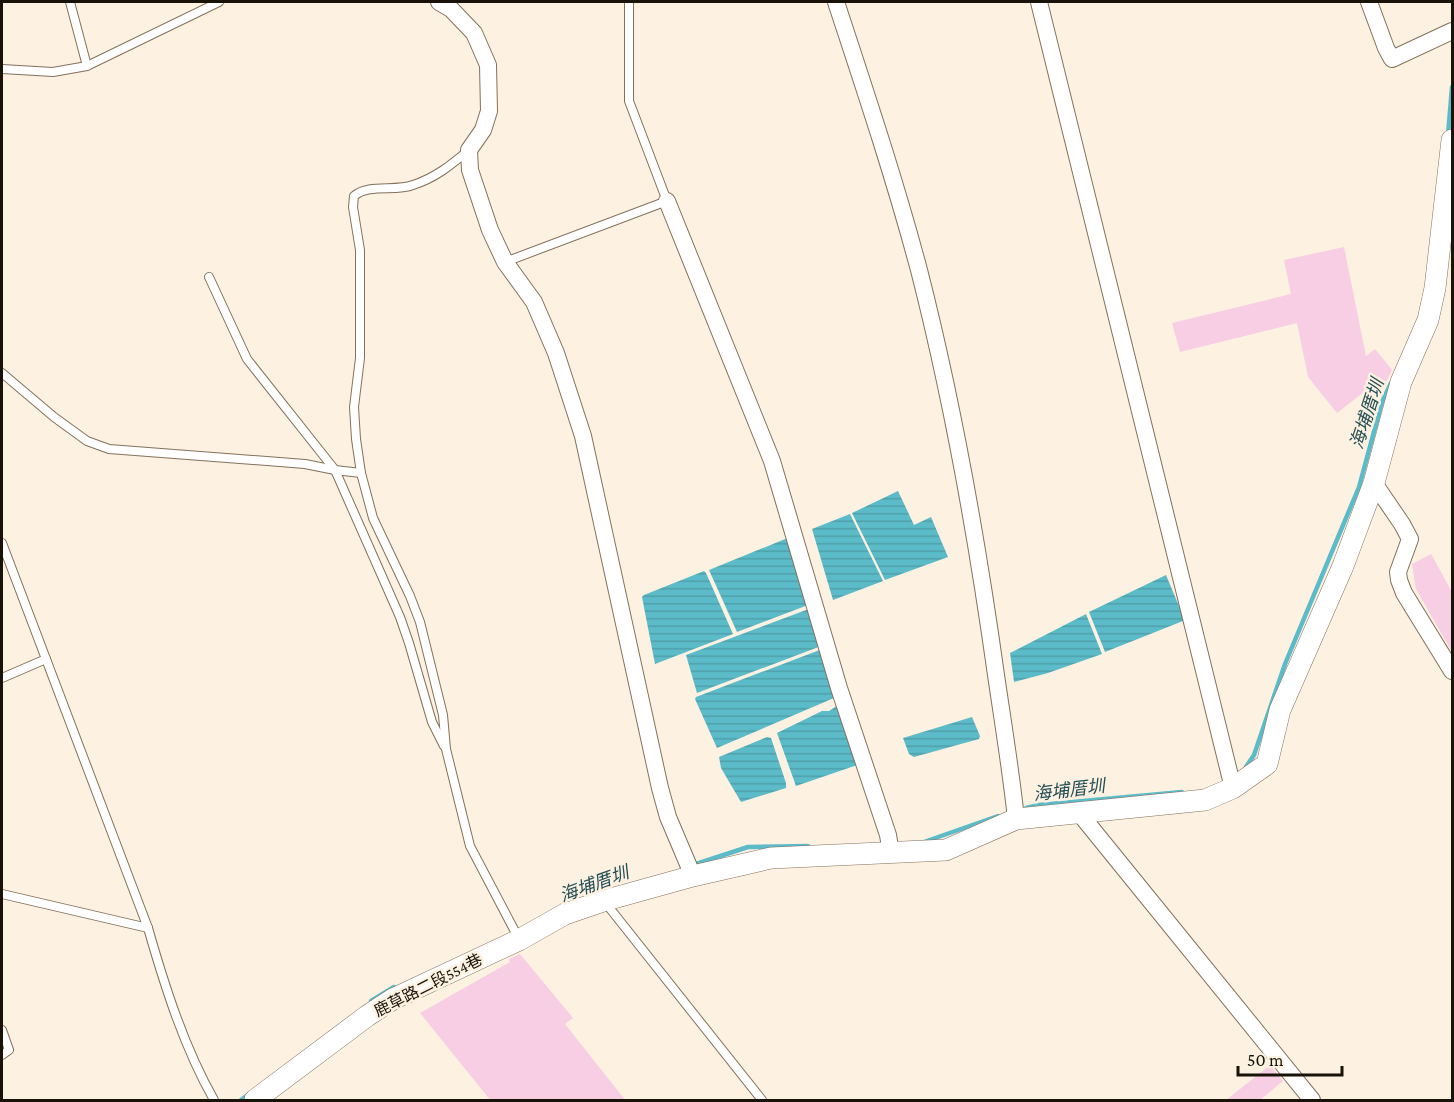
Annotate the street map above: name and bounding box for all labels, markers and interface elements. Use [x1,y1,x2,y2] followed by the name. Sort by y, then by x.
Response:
[1346,374,1389,451] water label: 海埔厝圳
[1032,775,1109,804] water label: 海埔厝圳
[557,861,634,906] water label: 海埔厝圳
[371,950,485,1020] street label: 鹿草路二段554巷
[1238,1039,1342,1077] scale bar
[1247,1050,1284,1070] text: 50 m

